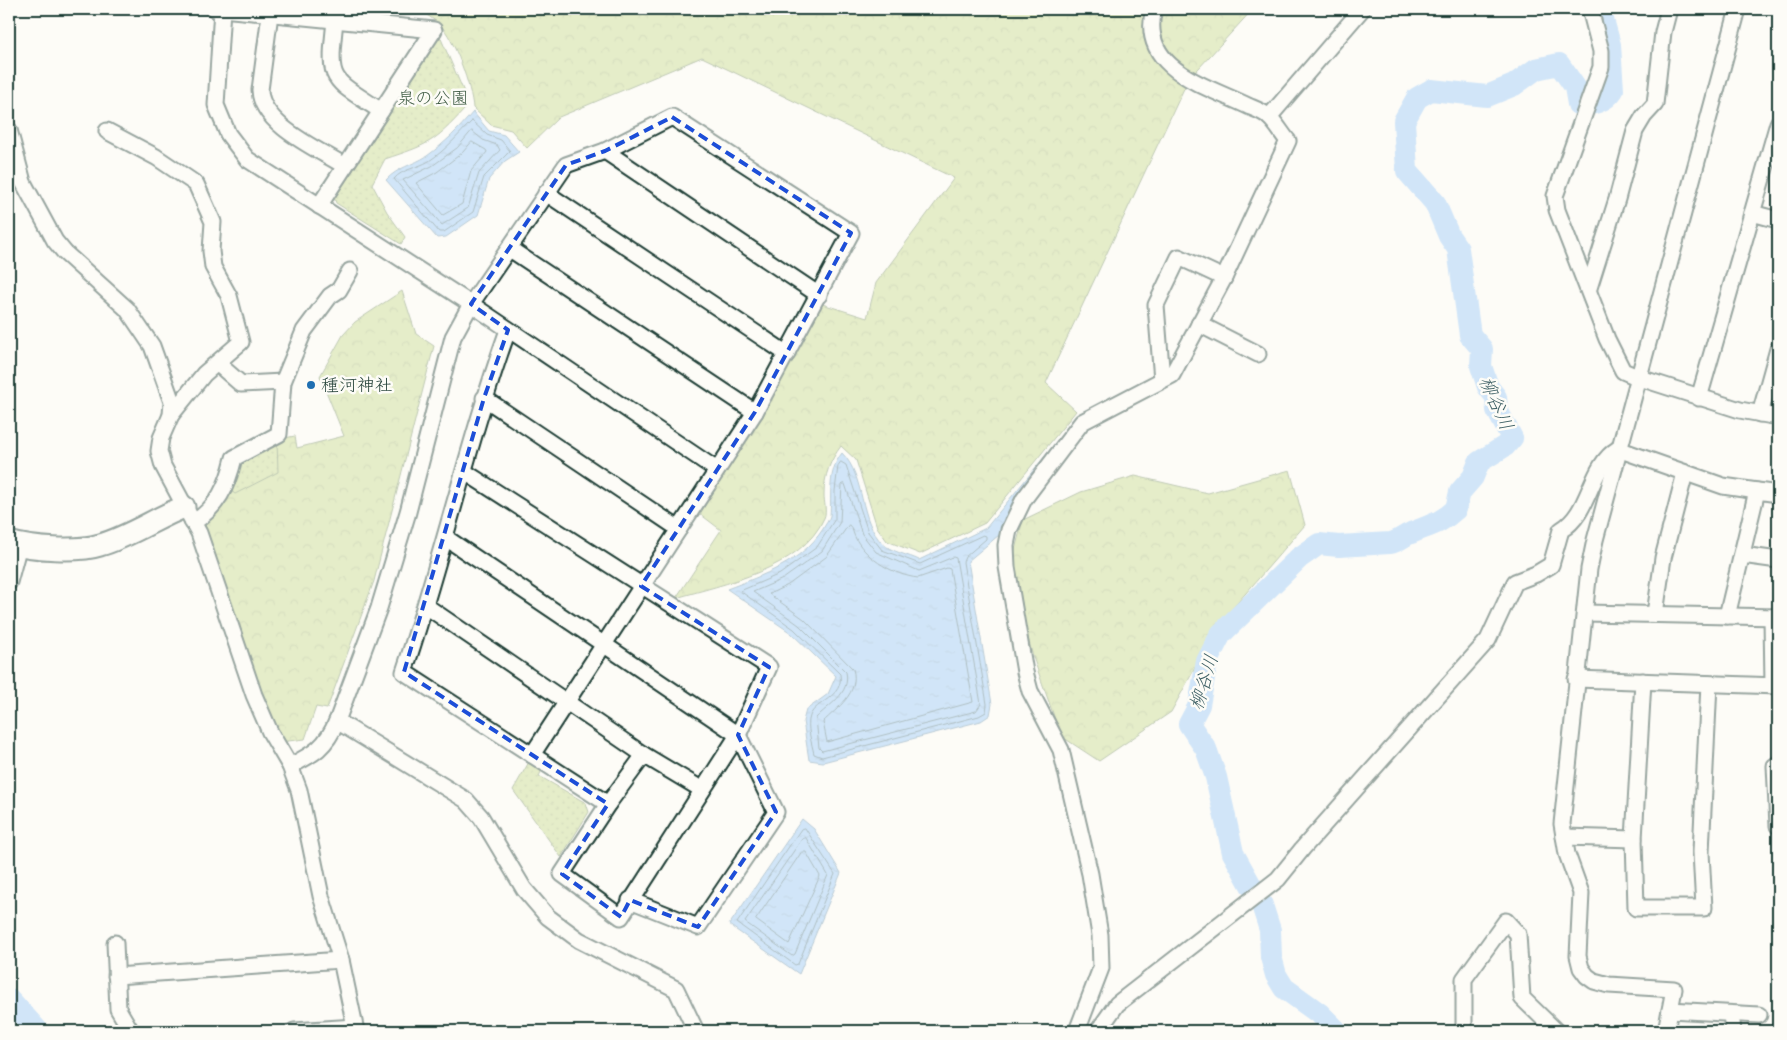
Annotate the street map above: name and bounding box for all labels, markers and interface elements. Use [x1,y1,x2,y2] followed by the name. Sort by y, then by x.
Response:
[397,85,469,114] park label: 泉の公園
[321,372,393,401] place label: 種河神社
[1470,372,1520,436] water label: 柳谷川
[305,379,317,391] marker: 種河神社
[1182,651,1228,714] water label: 柳谷川

